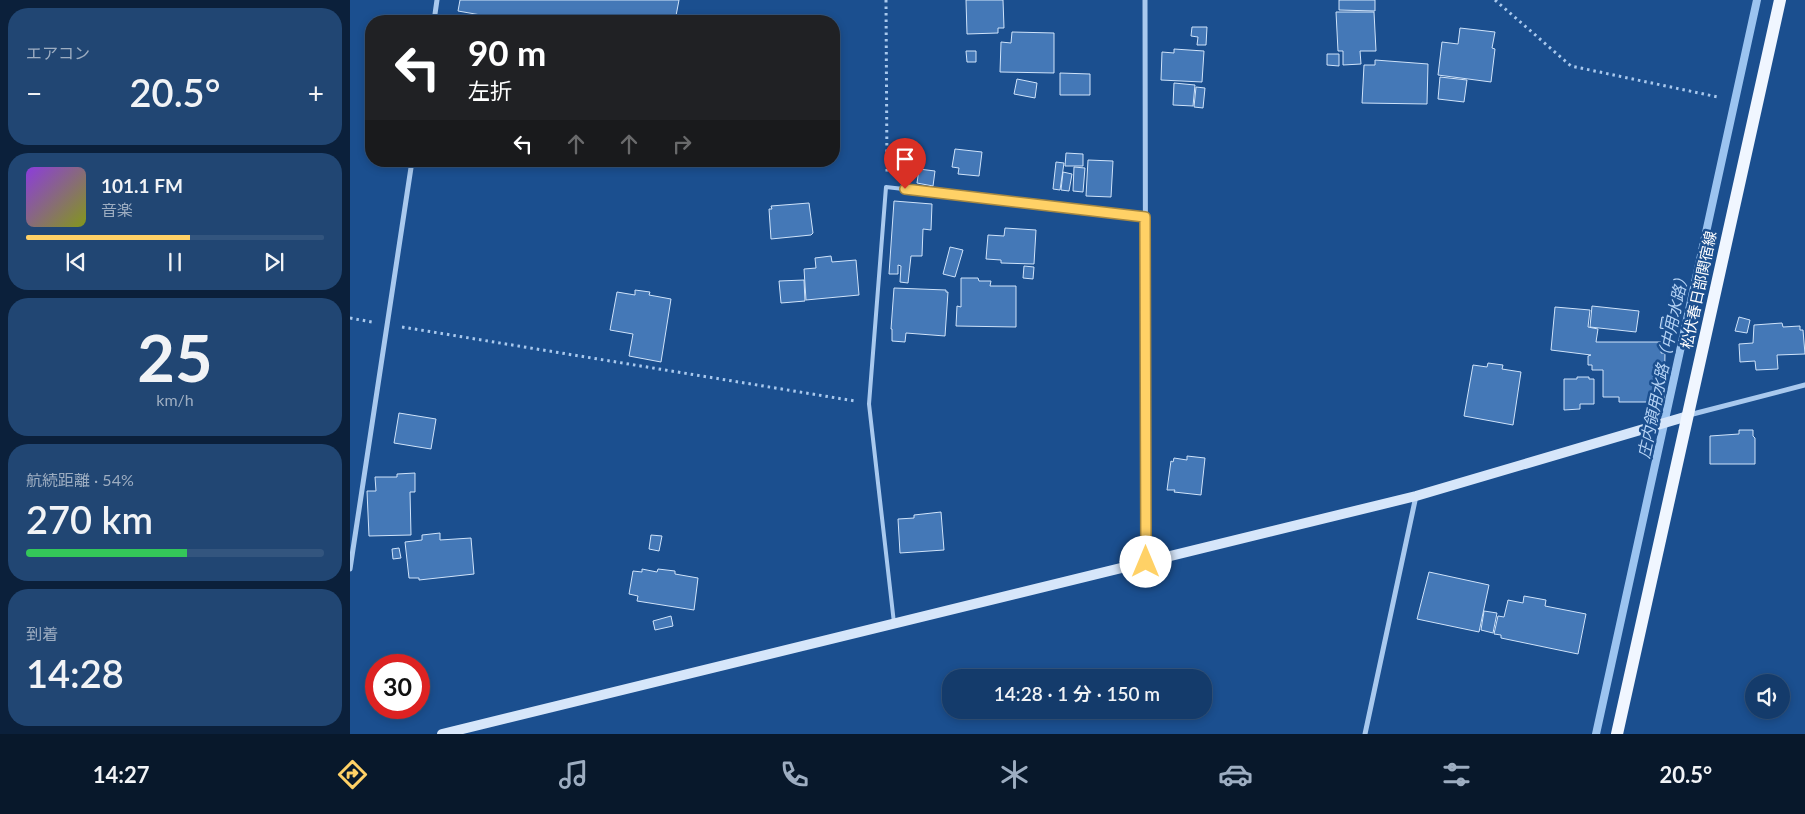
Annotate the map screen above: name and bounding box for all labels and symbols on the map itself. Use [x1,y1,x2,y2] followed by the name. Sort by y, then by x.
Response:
[884,138,926,189] pin
[1677,229,1719,350] street label: 松伏春日部関宿線
[1633,268,1692,460] water label: 庄内領用水路（中用水路）
[1119,535,1171,587] position arrow
[365,654,430,719] speed limit sign: 30

